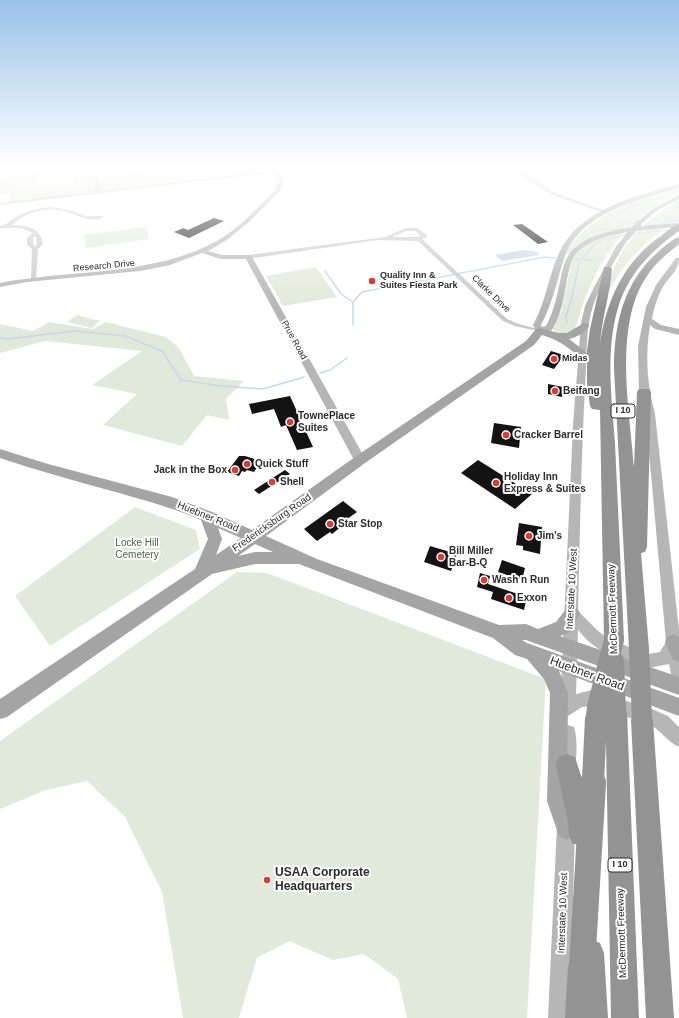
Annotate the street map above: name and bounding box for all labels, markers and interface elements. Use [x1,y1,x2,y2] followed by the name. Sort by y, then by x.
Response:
[73,258,135,274] street label: Research Drive
[380,271,458,292] place label: Quality Inn & Suites Fiesta Park
[469,273,513,315] street label: Clarke Drive
[367,276,377,286] marker: Quality Inn & Suites Fiesta Park
[279,319,309,361] street label: Prue Road
[549,354,559,364] marker: Midas
[562,354,588,364] place label: Midas
[563,385,600,397] place label: Beifang
[550,386,560,396] marker: Beifang
[611,404,635,418] road number: I 10
[298,410,355,434] place label: TownePlace Suites
[285,417,295,427] marker: TownePlace Suites
[514,429,583,441] place label: Cracker Barrel
[501,430,511,440] marker: Cracker Barrel
[255,458,308,470] place label: Quick Stuff
[242,459,252,469] marker: Quick Stuff
[154,464,227,476] place label: Jack in the Box
[230,465,240,475] marker: Jack in the Box
[504,471,586,494] place label: Holiday Inn Express & Suites
[280,476,304,488] place label: Shell
[267,477,277,487] marker: Shell
[491,478,501,488] marker: Holiday Inn Express & Suites
[230,491,314,555] street label: Fredericksburg Road
[176,499,240,535] street label: Huebner Road
[338,518,382,530] place label: Star Stop
[325,519,335,529] marker: Star Stop
[537,530,562,542] place label: Jim's
[524,531,534,541] marker: Jim's
[115,537,159,560] park label: Locke Hill Cemetery
[449,545,493,568] place label: Bill Miller Bar-B-Q
[564,548,580,630] street label: Interstate 10 West
[436,552,446,562] marker: Bill Miller Bar-B-Q
[605,564,621,654] street label: McDermott Freeway
[492,574,549,586] place label: Wash n Run
[479,575,489,585] marker: Wash n Run
[517,592,547,604] place label: Exxon
[504,593,514,603] marker: Exxon
[548,654,626,694] street label: Huebner Road
[608,858,632,872] road number: I 10
[275,866,370,894] place label: USAA Corporate Headquarters
[556,872,570,954] street label: Interstate 10 West
[262,875,272,885] marker: USAA Corporate Headquarters
[614,888,630,978] street label: McDermott Freeway

